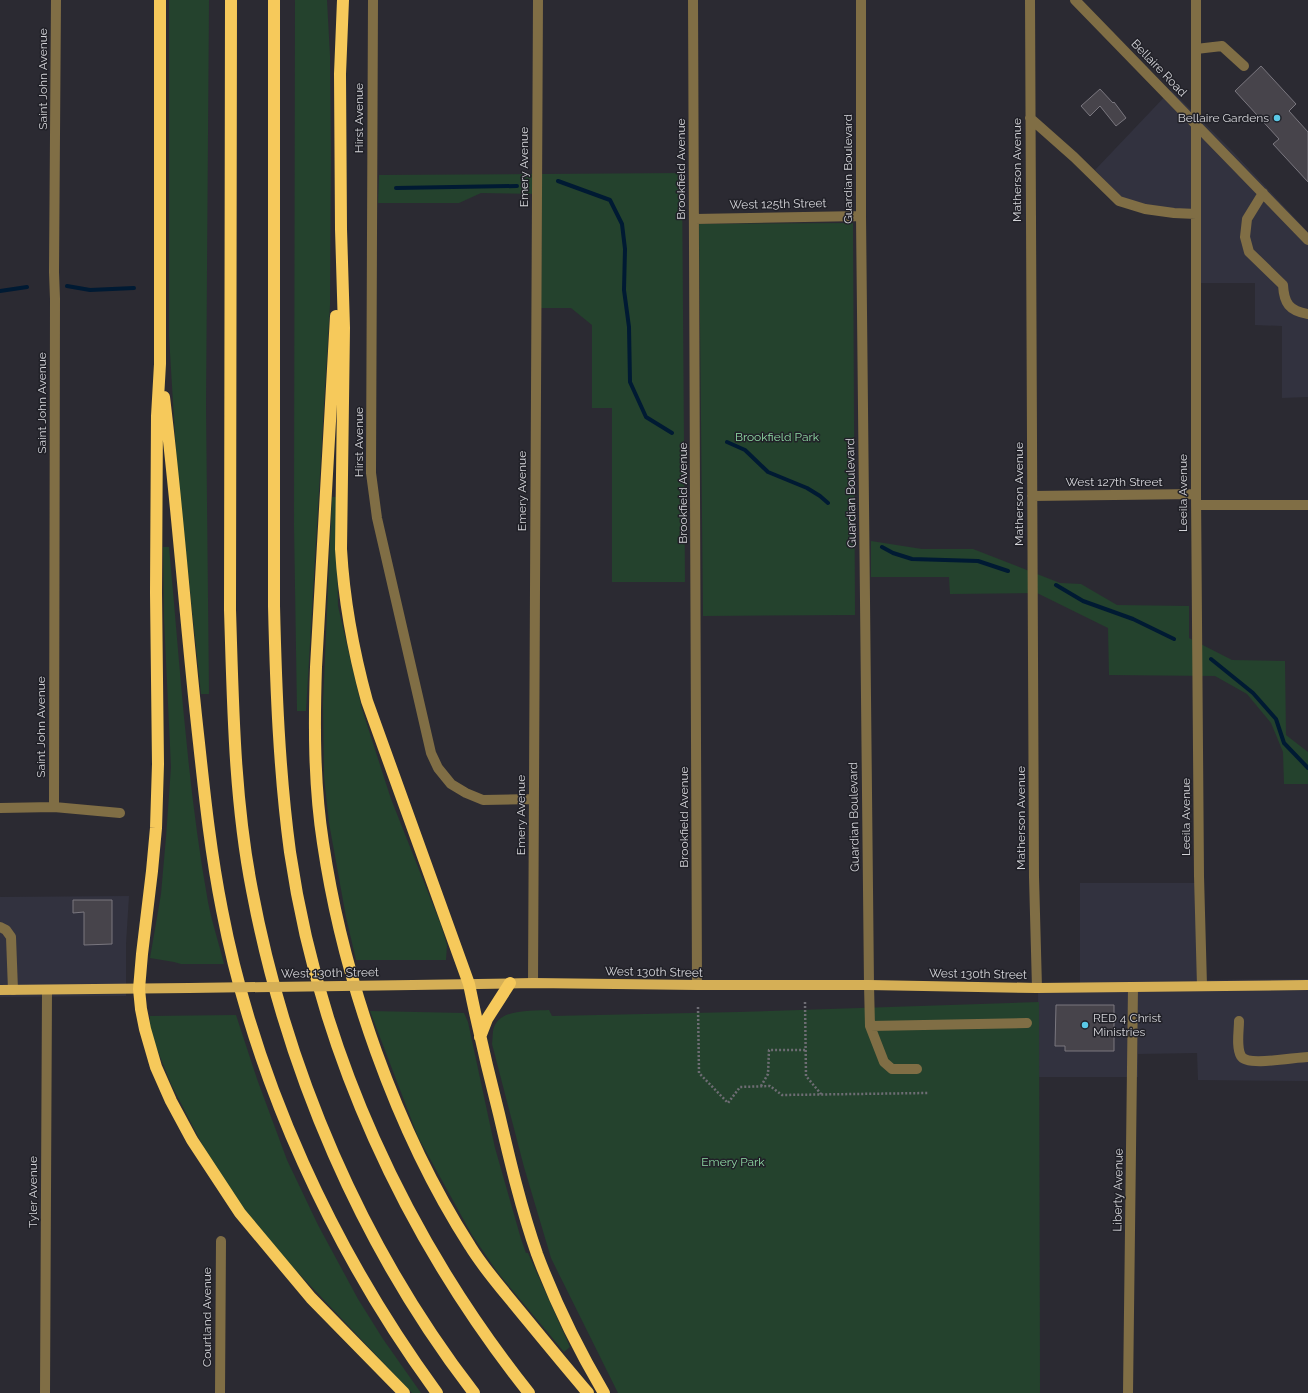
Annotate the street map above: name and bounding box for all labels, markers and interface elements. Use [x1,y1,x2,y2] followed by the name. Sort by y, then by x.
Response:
[36,28,50,130] street label: Saint John Avenue
[1128,37,1190,99] street label: Bellaire Road
[352,83,366,153] street label: Hirst Avenue
[1178,111,1269,125] place label: Bellaire Gardens
[1272,113,1282,123] marker: Bellaire Gardens
[841,114,855,224] street label: Guardian Boulevard
[674,118,688,220] street label: Brookfield Avenue
[1010,118,1024,222] street label: Matherson Avenue
[517,127,531,207] street label: Emery Avenue
[729,196,827,212] street label: West 125th Street
[35,352,49,454] street label: Saint John Avenue
[352,407,366,477] street label: Hirst Avenue
[735,430,820,444] park label: Brookfield Park
[843,438,859,548] street label: Guardian Boulevard
[676,442,690,544] street label: Brookfield Avenue
[1012,442,1026,546] street label: Matherson Avenue
[515,451,529,531] street label: Emery Avenue
[1176,454,1190,532] street label: Leeila Avenue
[1066,475,1162,489] street label: West 127th Street
[34,676,48,778] street label: Saint John Avenue
[846,762,862,872] street label: Guardian Boulevard
[677,766,691,868] street label: Brookfield Avenue
[1014,766,1028,870] street label: Matherson Avenue
[514,775,528,855] street label: Emery Avenue
[1179,778,1193,856] street label: Leeila Avenue
[605,964,703,980] street label: West 130th Street
[281,965,379,981] street label: West 130th Street
[929,966,1027,982] street label: West 130th Street
[1093,1011,1161,1039] place label: RED 4 Christ Ministries
[1080,1020,1090,1030] marker: RED 4 Christ Ministries
[1110,1148,1126,1232] street label: Liberty Avenue
[701,1155,765,1169] park label: Emery Park
[26,1156,40,1228] street label: Tyler Avenue
[200,1267,214,1367] street label: Courtland Avenue

